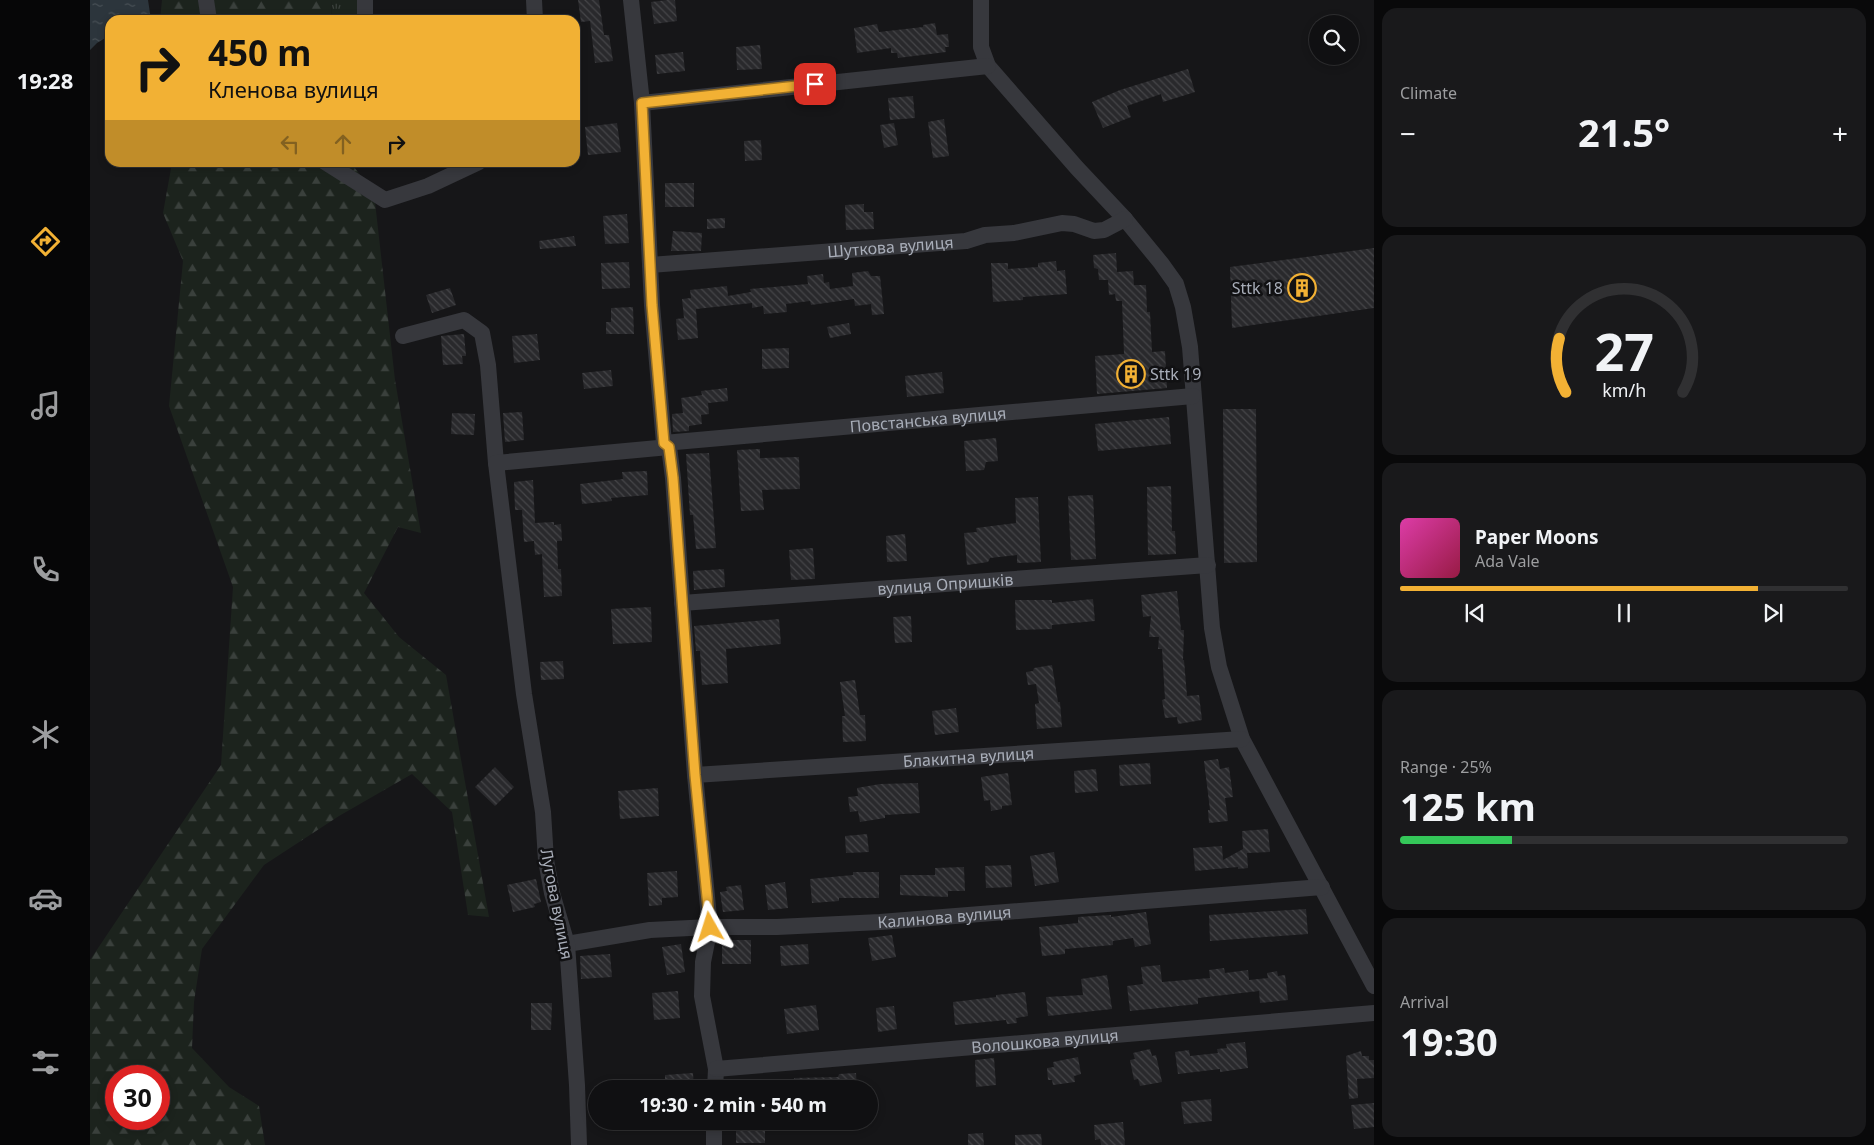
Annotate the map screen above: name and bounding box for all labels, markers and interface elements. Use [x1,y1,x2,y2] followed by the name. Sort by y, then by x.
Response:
[1309,15,1359,65] map controls
[1309,15,1359,65] button: search
[208,29,311,76] text: 450 m
[125,35,190,100] icon: right
[794,63,836,105] pin
[17,65,73,95] text: 19:28
[801,70,829,98] icon: arrive
[208,74,379,104] text: Кленова вулиця
[1400,82,1457,104] text: Climate
[1578,106,1670,158] text: 21.5°
[1400,114,1416,152] text: −
[1832,114,1848,152] text: +
[276,130,304,158] icon: left
[329,130,357,158] icon: ahead
[382,130,410,158] icon: right
[28,224,63,259] icon: directions
[826,231,954,263] street label: Шуткова вулиця
[1287,273,1317,303] building icon: Sttk 18
[1232,277,1283,299] place label: Sttk 18
[1594,315,1654,386] text: 27
[1116,359,1146,389] building icon: Sttk 19
[1150,363,1201,385] place label: Sttk 19
[1602,378,1646,402] text: km/h
[28,388,63,423] icon: music
[849,402,1007,437] street label: Повстанська вулиця
[1475,524,1599,550] text: Paper Moons
[1475,550,1540,572] text: Ada Vale
[28,552,63,587] icon: phone
[877,568,1014,600] street label: вулиця Опришків
[1461,599,1489,627] icon: previous
[1610,599,1638,627] icon: pause
[1759,599,1787,627] icon: next
[28,717,63,752] icon: climate
[902,742,1035,772] street label: Блакитна вулиця
[1400,756,1492,778] text: Range · 25%
[1400,780,1536,832] text: 125 km
[535,847,579,961] street label: Лугова вулиця
[28,881,63,916] icon: car
[683,900,735,952] position arrow
[877,901,1012,933] street label: Калинова вулиця
[1400,991,1449,1013] text: Arrival
[1400,1015,1498,1067] text: 19:30
[970,1024,1119,1058] street label: Волошкова вулиця
[28,1045,63,1080] icon: filters
[105,1065,170,1130] speed limit sign: 30
[639,1092,827,1118] text: 19:30 · 2 min · 540 m

